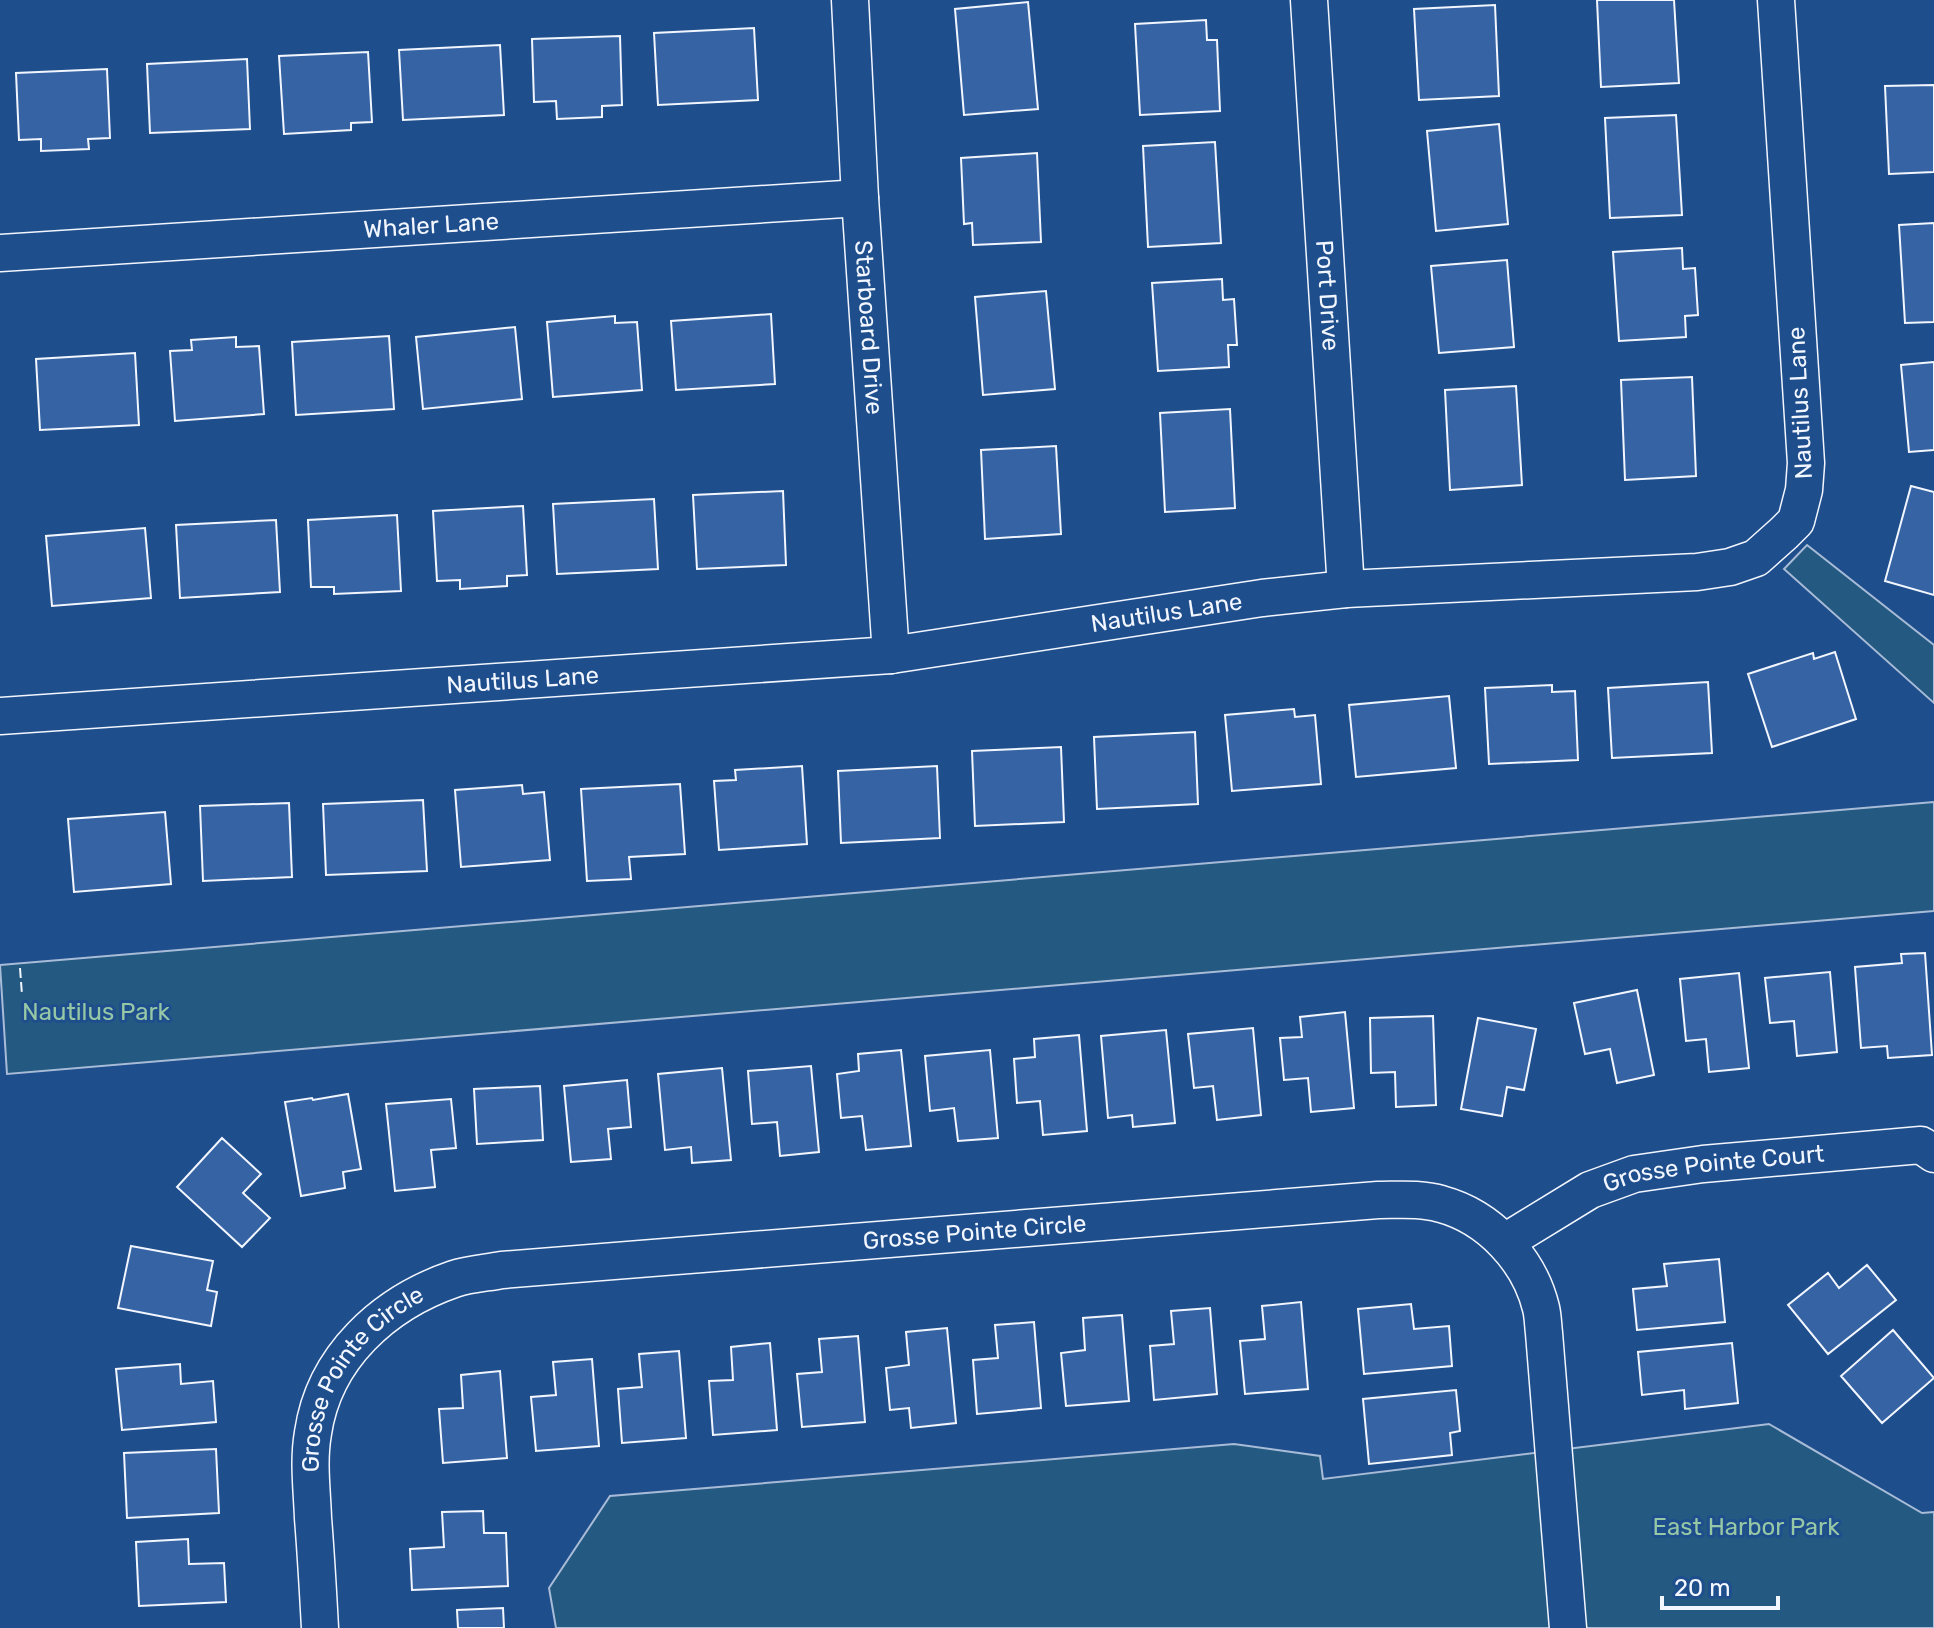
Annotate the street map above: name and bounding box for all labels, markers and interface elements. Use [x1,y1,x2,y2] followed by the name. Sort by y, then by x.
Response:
[363,207,500,244] street label: Whaler Lane
[849,239,889,416] street label: Starboard Drive
[1310,239,1345,352] street label: Port Drive
[1782,326,1818,480] street label: Nautilus Lane
[1089,587,1244,638] street label: Nautilus Lane
[446,661,600,699] street label: Nautilus Lane
[22,998,171,1026] park label: Nautilus Park
[1599,1139,1825,1198] street label: Grosse Pointe Court
[862,1209,1087,1255] street label: Grosse Pointe Circle
[297,1280,428,1472] street label: Grosse Pointe Circle
[1652,1513,1840,1541] park label: East Harbor Park
[1662,1560,1778,1610] scale bar
[1674,1574,1731,1602] text: 20 m

